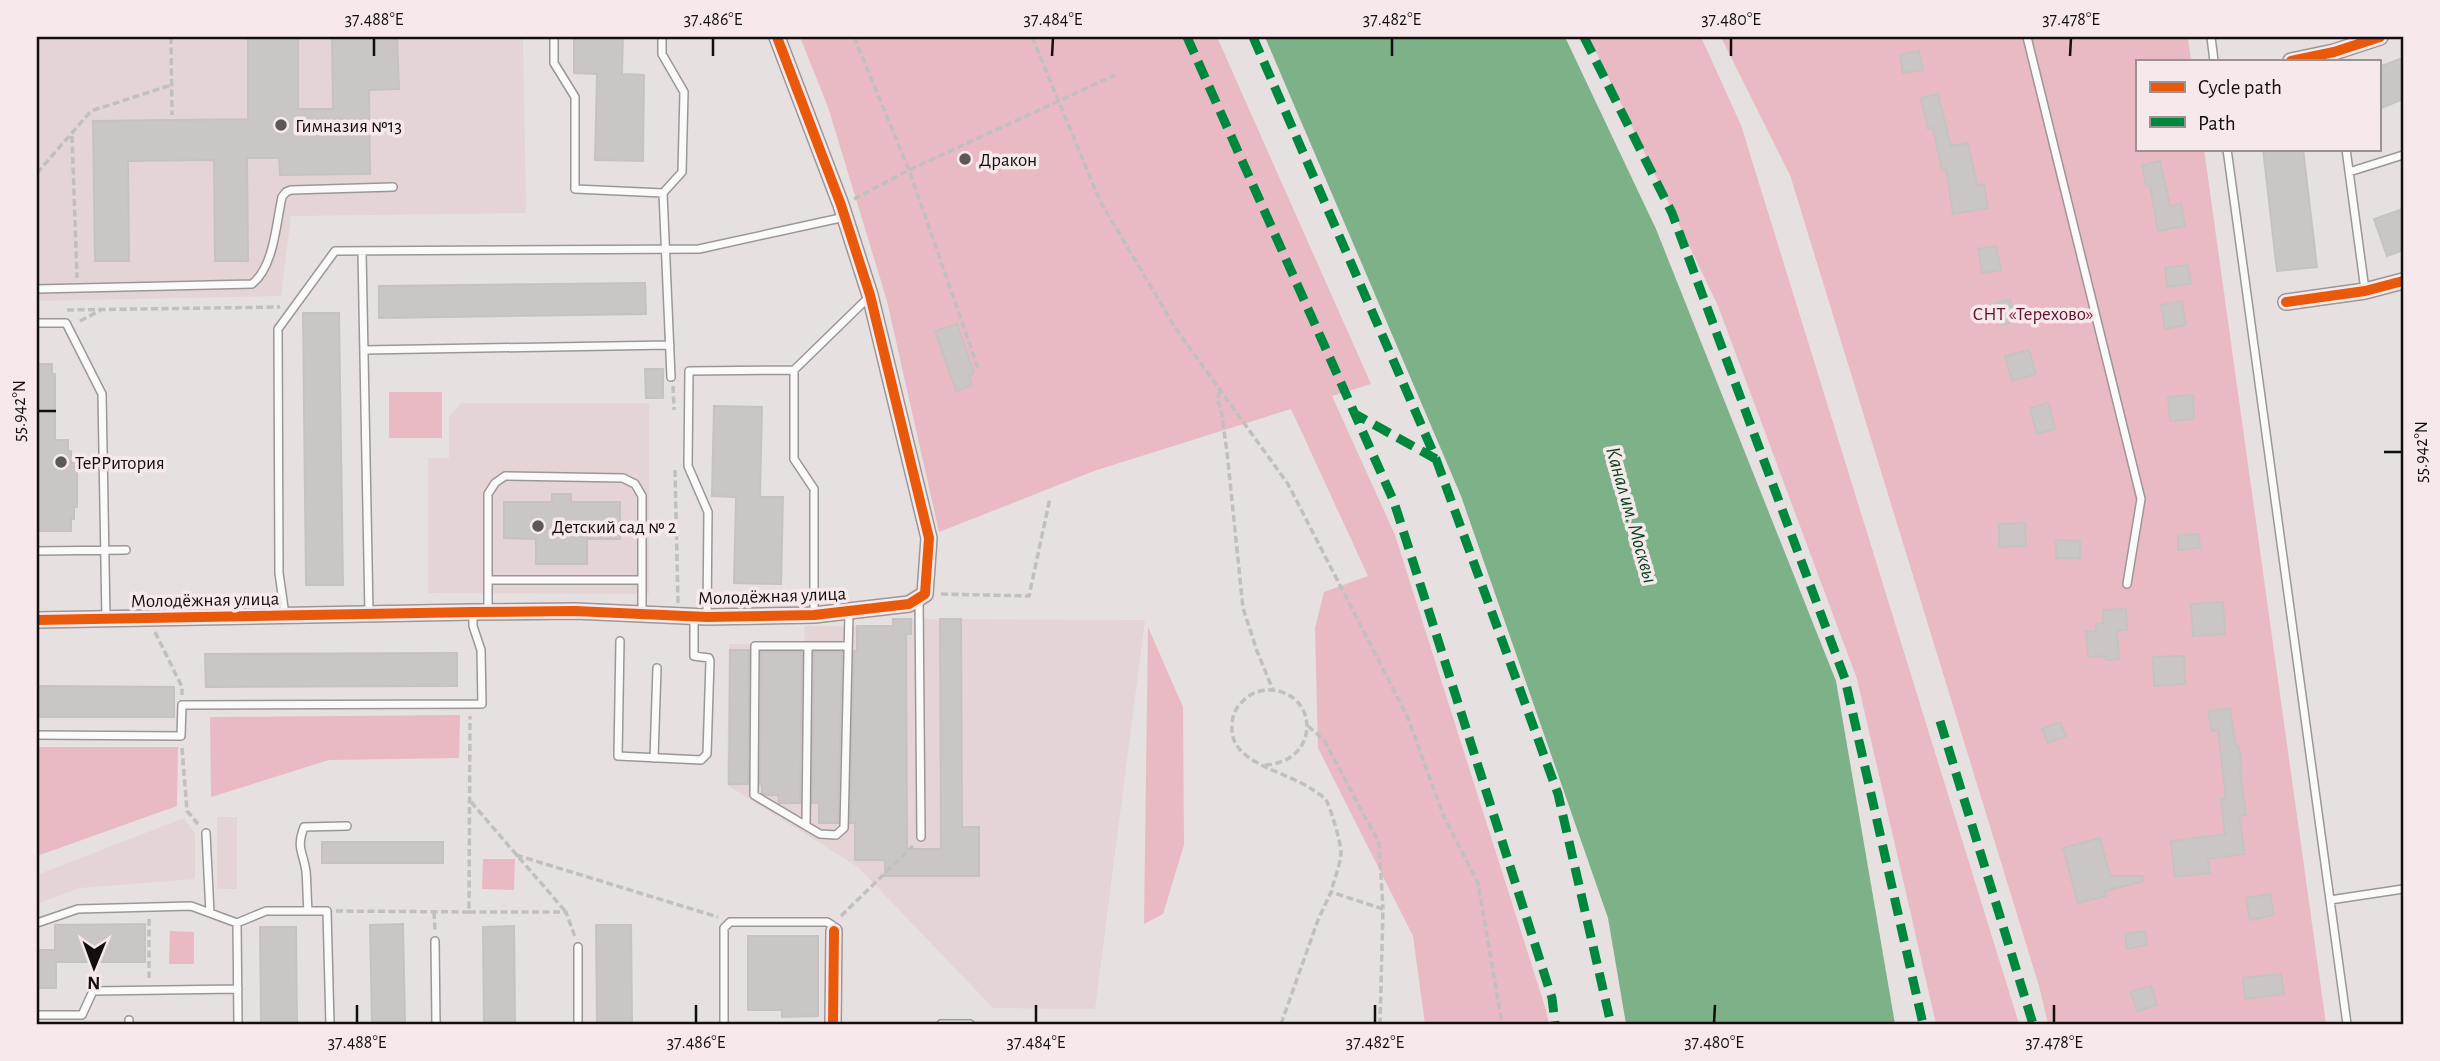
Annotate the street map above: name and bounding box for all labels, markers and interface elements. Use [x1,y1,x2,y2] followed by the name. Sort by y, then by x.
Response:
[345,11,404,29] text: 37.488°E
[684,11,743,29] text: 37.486°E
[1024,11,1083,29] text: 37.484°E
[1363,11,1422,29] text: 37.482°E
[1701,11,1761,29] text: 37.480°E
[2042,11,2100,29] text: 37.478°E
[2136,60,2380,150] legend
[2198,77,2282,98] text: Cycle path
[2198,113,2236,134] text: Path
[273,117,289,133] marker: Гимназия №13
[295,117,402,136] place label: Гимназия №13
[957,151,973,167] marker: Дракон
[979,151,1037,170] place label: Дракон
[1973,305,2093,324] park label: СНТ «Терехово»
[11,380,29,442] text: 55.942°N
[2413,421,2431,483] text: 55.942°N
[1602,445,1661,586] water label: Канал им. Москвы
[53,454,69,470] marker: ТеРРитория
[75,454,165,473] place label: ТеРРитория
[530,518,546,534] marker: Детский сад № 2
[552,518,677,537] place label: Детский сад № 2
[697,584,847,609] street label: Молодёжная улица
[131,590,280,611] street label: Молодёжная улица
[60,932,130,1002] north arrow
[87,973,101,992] text: N
[328,1034,387,1052] text: 37.488°E
[667,1034,726,1052] text: 37.486°E
[1007,1034,1066,1052] text: 37.484°E
[1346,1034,1405,1052] text: 37.482°E
[1684,1034,1744,1052] text: 37.480°E
[2025,1034,2083,1052] text: 37.478°E

